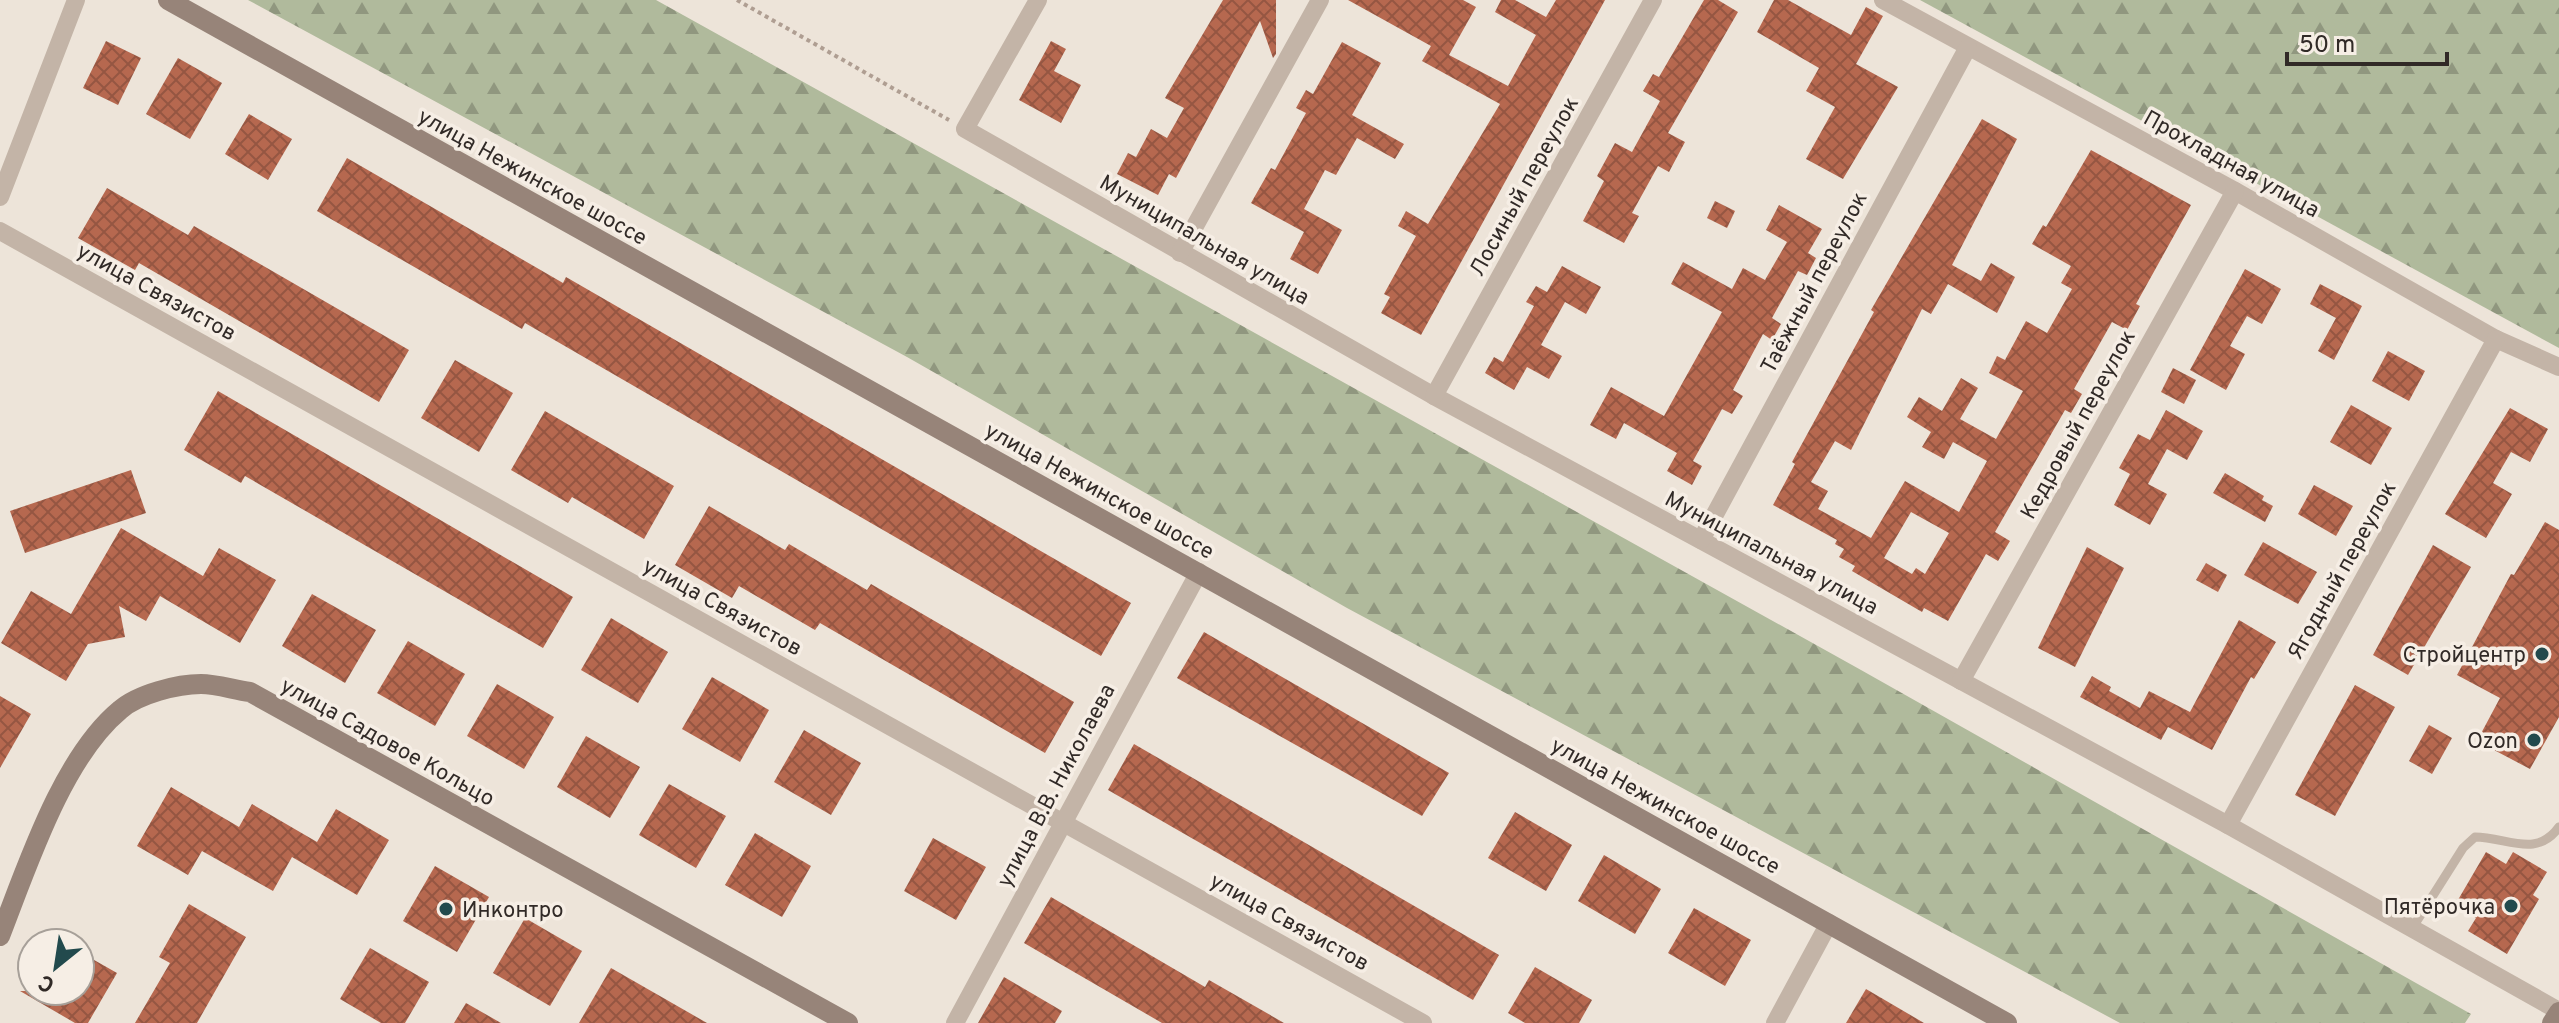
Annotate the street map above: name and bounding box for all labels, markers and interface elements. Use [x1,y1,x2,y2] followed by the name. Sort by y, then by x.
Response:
[2287,16,2447,66] scale bar
[2299,31,2355,61] text: 50 m
[1465,93,1586,282] street label: Лосиный переулок
[412,104,651,253] street label: улица Нежинское шоссе
[2138,106,2324,225] street label: Прохладная улица
[1094,170,1313,312] street label: Муниципальная улица
[1756,188,1874,379] street label: Таёжный переулок
[71,238,240,348] street label: улица Связистов
[2016,326,2143,525] street label: Кедровый переулок
[979,418,1218,567] street label: улица Нежинское шоссе
[2283,477,2403,665] street label: Ягодный переулок
[1660,486,1882,622] street label: Муниципальная улица
[637,553,806,663] street label: улица Связистов
[2402,643,2526,670] place label: Стройцентр
[2533,645,2551,663] marker: Стройцентр
[275,673,499,813] street label: улица Садовое Кольцо
[992,680,1122,893] street label: улица В.В. Николаева
[2467,729,2518,756] place label: Ozon
[2525,731,2543,749] marker: Ozon
[1545,733,1784,882] street label: улица Нежинское шоссе
[1204,868,1373,978] street label: улица Связистов
[2384,895,2495,922] place label: Пятёрочка
[2502,897,2520,915] marker: Пятёрочка
[462,898,564,925] place label: Инконтро
[437,900,455,918] marker: Инконтро
[16,927,96,1007] north arrow
[34,967,60,997] text: С

